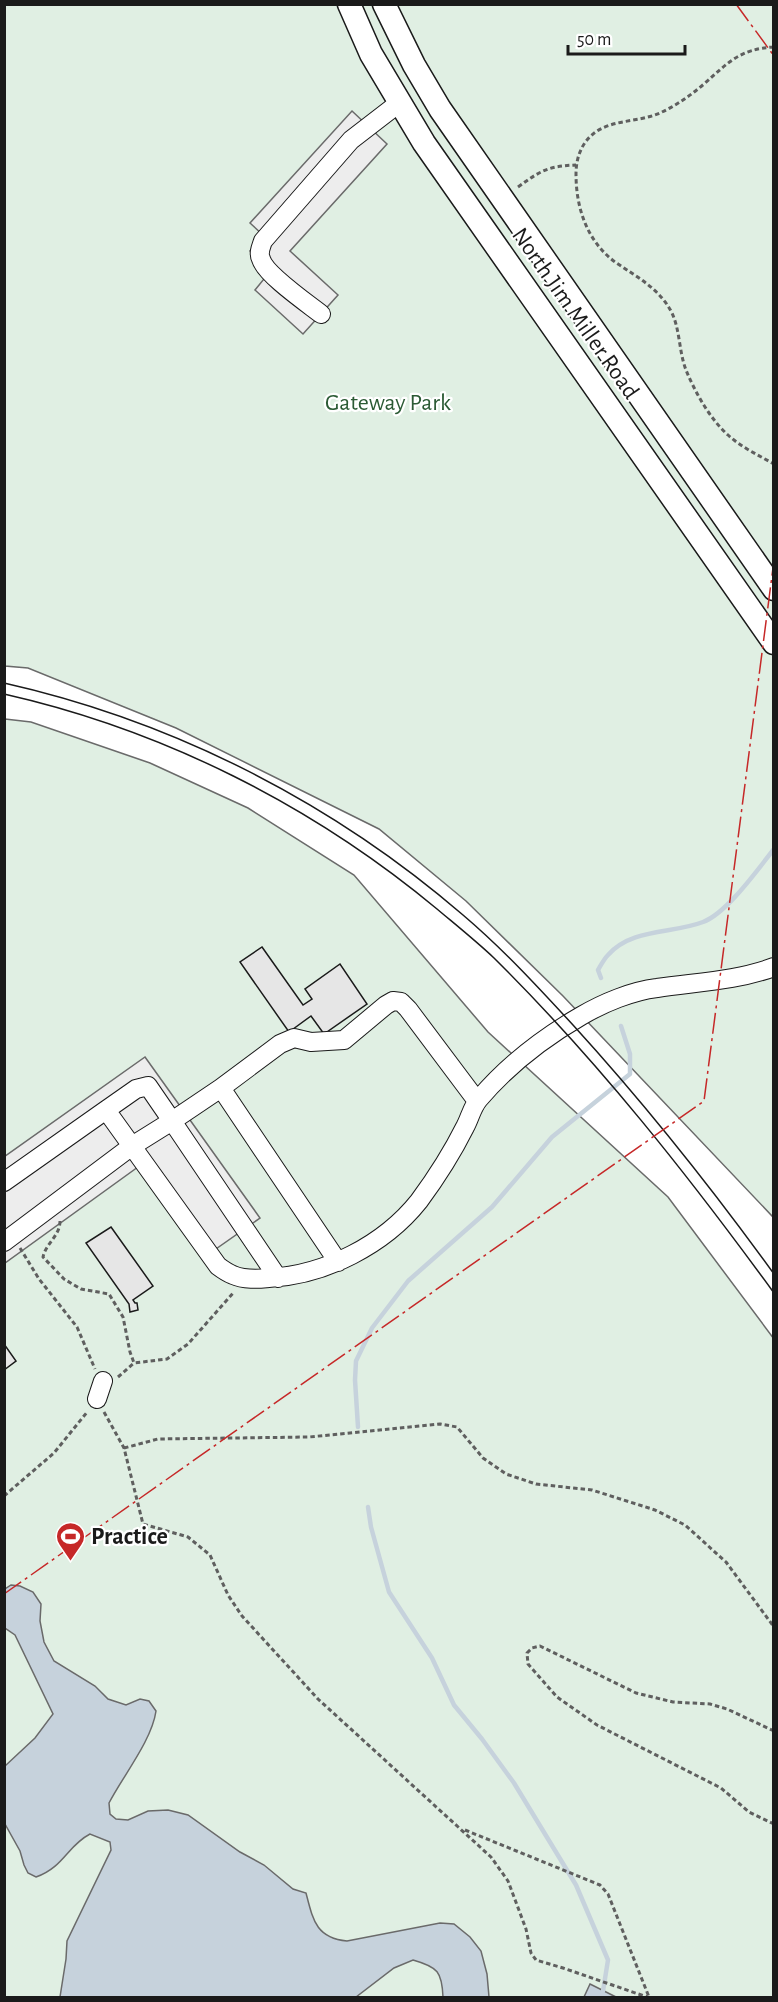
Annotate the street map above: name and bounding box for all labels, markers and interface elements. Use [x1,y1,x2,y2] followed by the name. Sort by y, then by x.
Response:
[568,18,685,56] scale bar
[577,31,611,49] text: 50 m
[507,224,643,404] street label: North Jim Miller Road
[325,391,451,415] park label: Gateway Park
[54,1520,86,1562] sports icon: Practice
[91,1525,168,1549] place label: Practice

